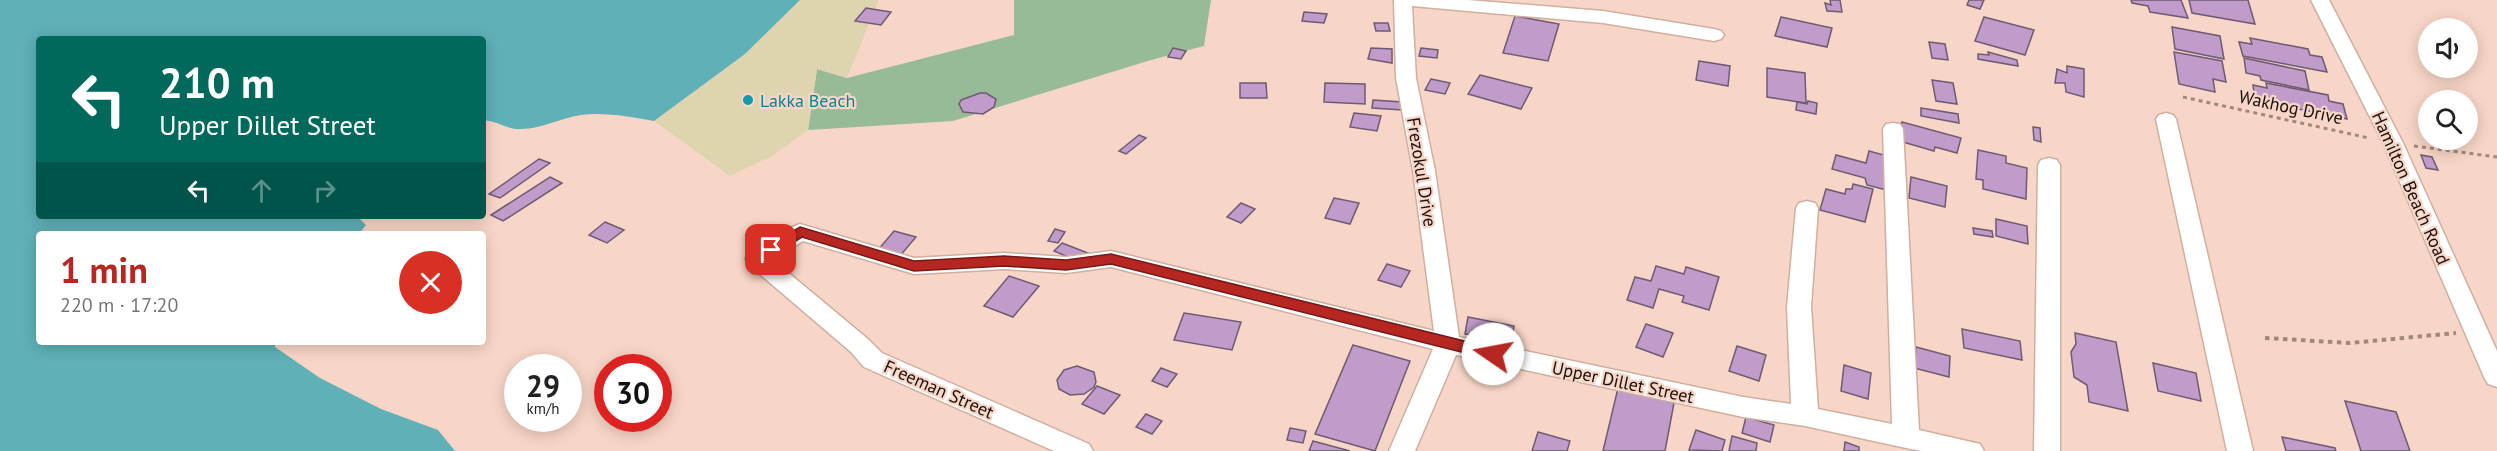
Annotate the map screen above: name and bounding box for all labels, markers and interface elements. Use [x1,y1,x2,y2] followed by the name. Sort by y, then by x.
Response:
[2418,18,2478,150] map controls
[2418,18,2478,78] button: sound
[159,55,275,110] text: 210 m
[60,60,138,138] icon: left
[2237,85,2345,129] street label: Wakhog Drive
[760,89,855,112] place label: Lakka Beach
[2418,90,2478,150] button: search
[741,93,755,107] marker: Lakka Beach
[159,108,376,142] text: Upper Dillet Street
[2367,108,2455,268] street label: Hamilton Beach Road
[1402,116,1442,228] street label: Frezokul Drive
[182,174,215,207] icon: left
[245,174,278,207] icon: ahead
[308,174,341,207] icon: right
[745,224,796,275] pin
[754,233,787,266] icon: arrive
[60,246,148,293] text: 1 min
[399,251,462,314] button: close
[60,292,178,318] text: 220 m · 17:20
[1461,322,1525,386] position arrow
[594,354,672,432] speed limit sign: 30
[881,355,997,423] street label: Freeman Street
[1550,356,1696,408] street label: Upper Dillet Street
[526,366,560,405] text: 29
[527,399,559,418] text: km/h

